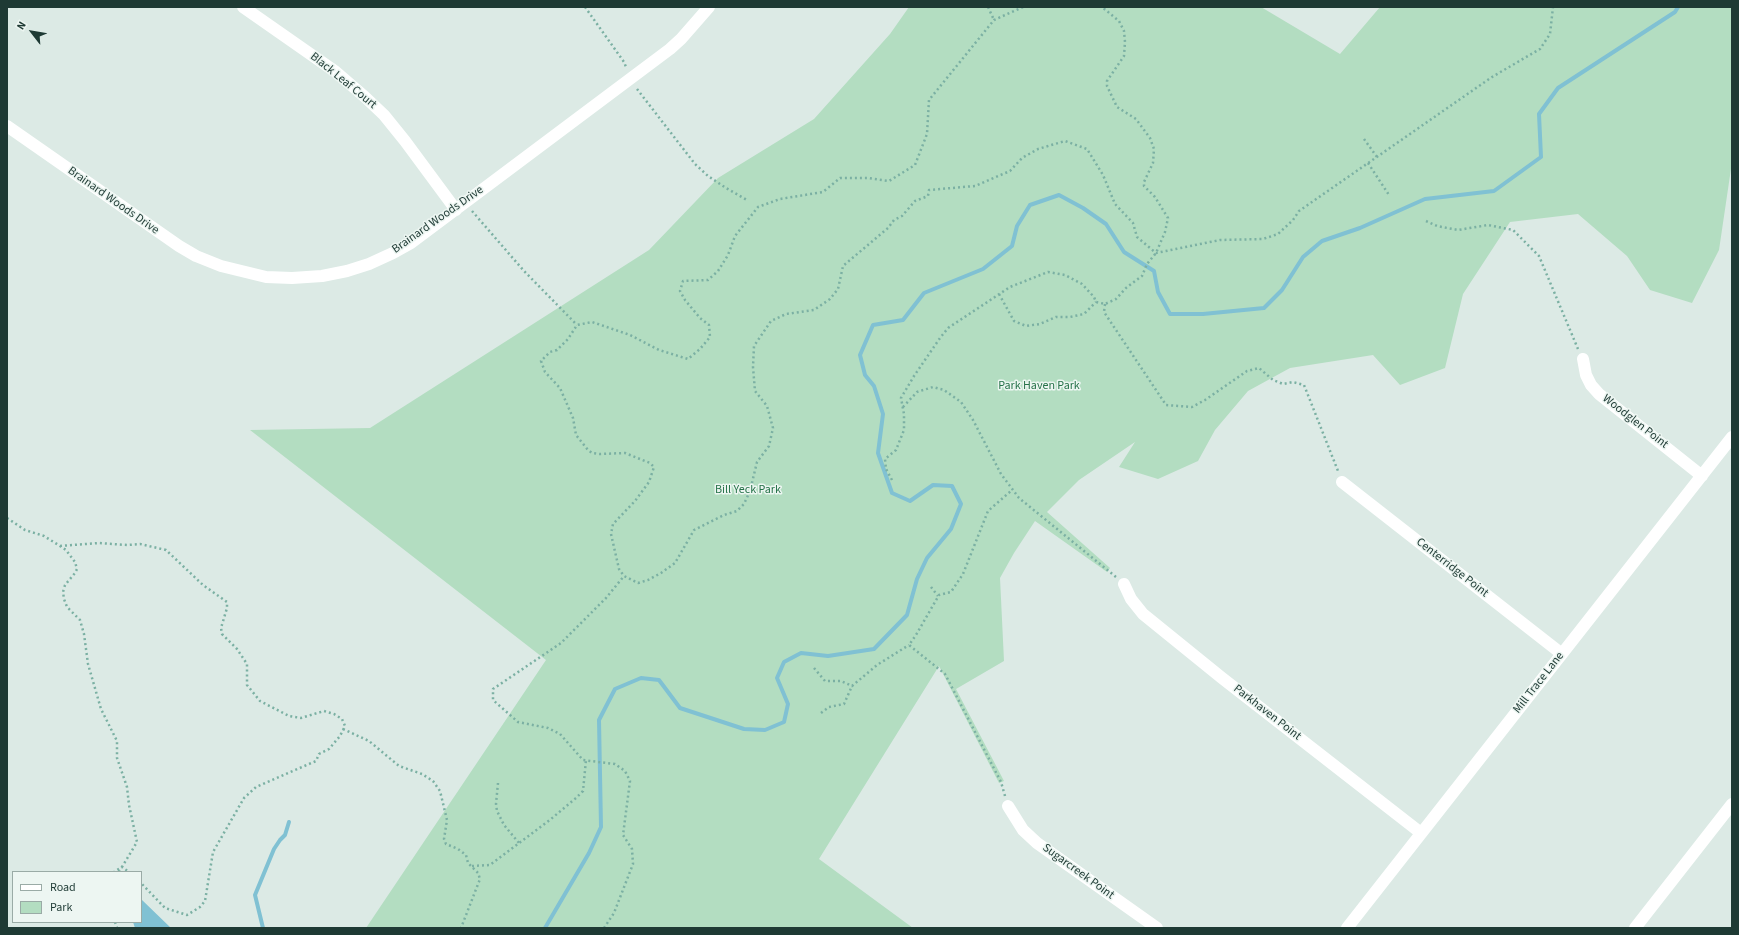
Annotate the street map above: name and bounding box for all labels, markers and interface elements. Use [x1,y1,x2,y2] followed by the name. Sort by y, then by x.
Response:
[12,12,52,52] north arrow
[13,19,30,33] text: N
[307,50,379,112] street label: Black Leaf Court
[65,164,161,238] street label: Brainard Woods Drive
[390,183,486,257] street label: Brainard Woods Drive
[998,379,1080,393] park label: Park Haven Park
[1599,392,1671,452] street label: Woodglen Point
[715,483,781,497] park label: Bill Yeck Park
[1413,535,1491,601] street label: Centerridge Point
[1511,649,1567,717] street label: Mill Trace Lane
[1230,682,1304,744] street label: Parkhaven Point
[1039,841,1117,903] street label: Sugarcreek Point
[12,871,142,923] legend
[50,879,76,896] text: Road
[50,899,72,916] text: Park

